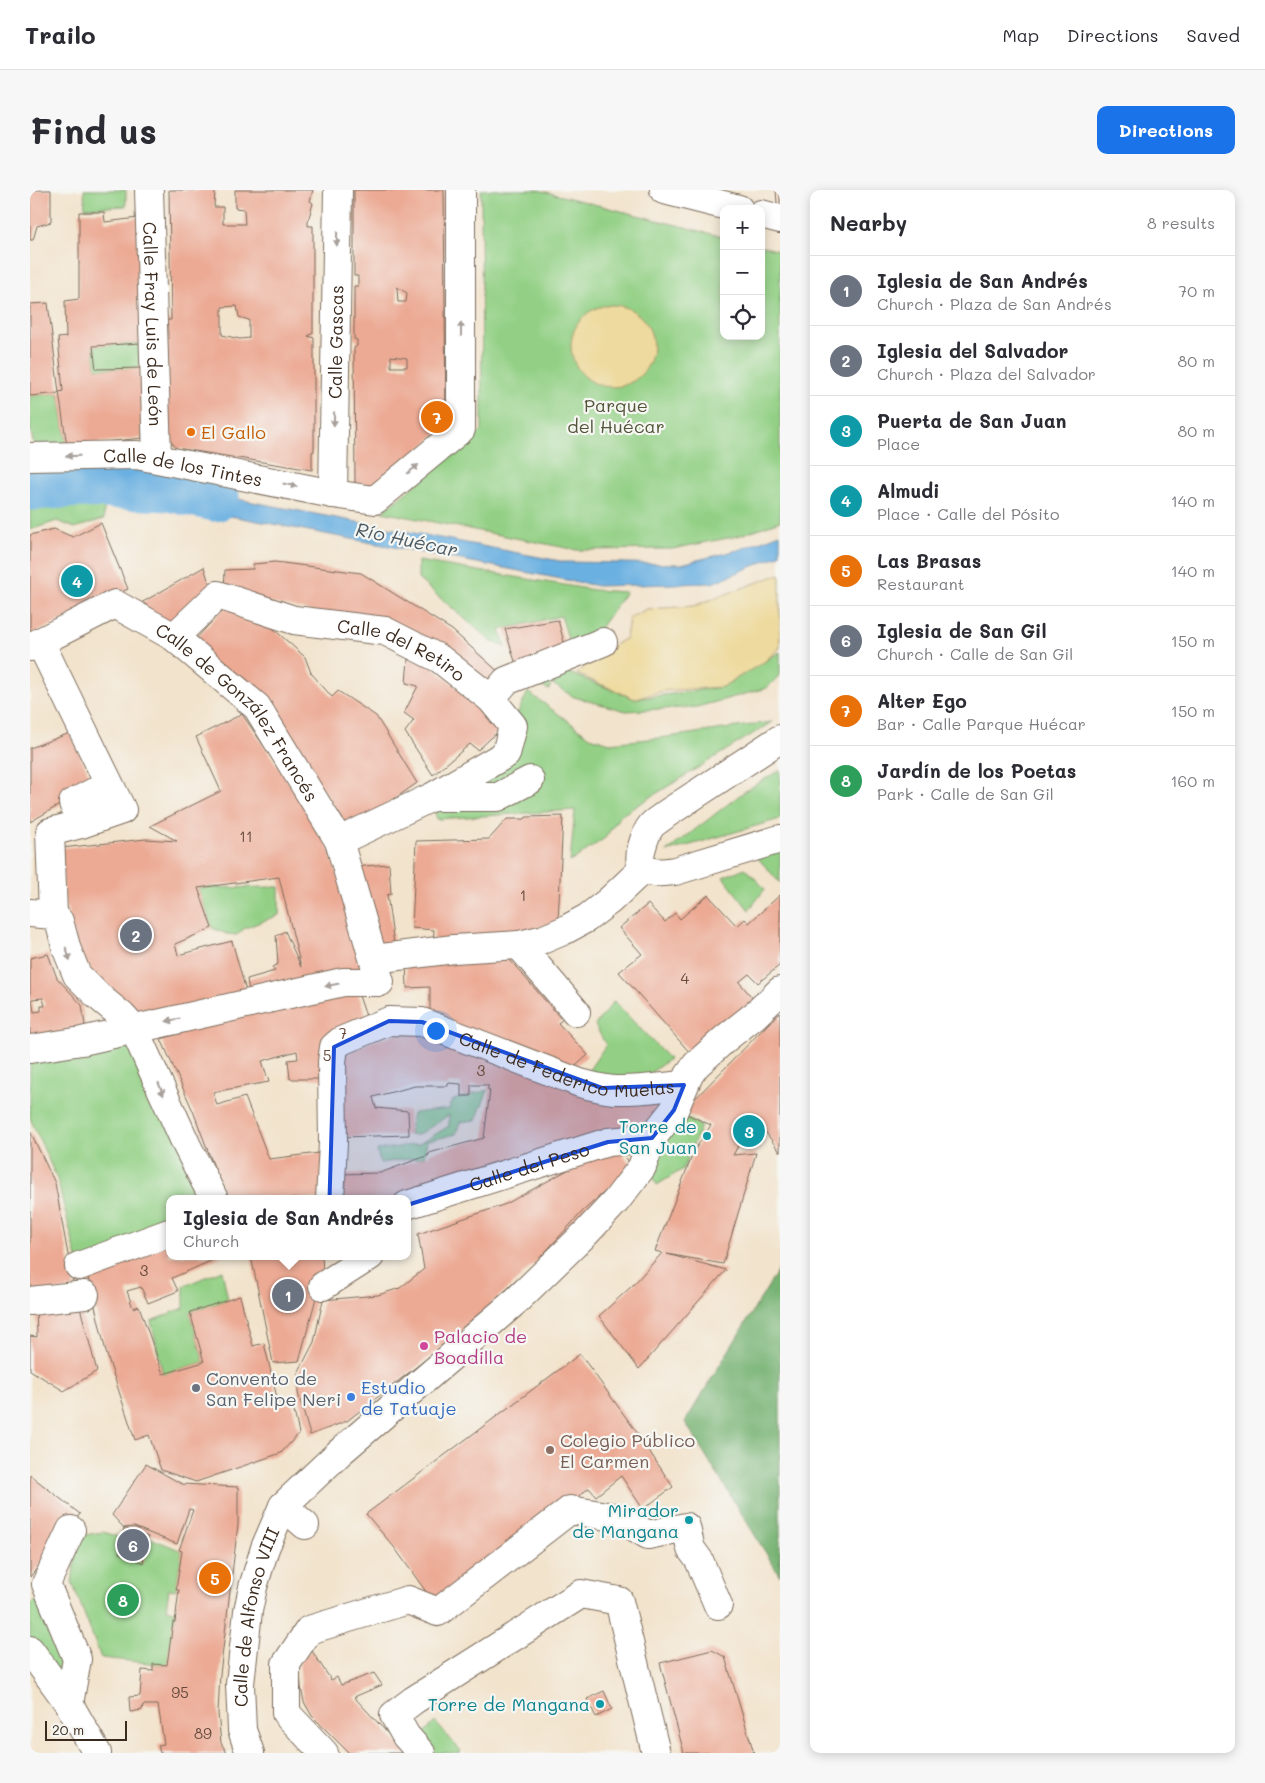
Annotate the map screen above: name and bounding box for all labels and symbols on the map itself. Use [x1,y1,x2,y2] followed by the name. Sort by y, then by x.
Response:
[138,221,168,427] street label: Calle Fray Luis de León
[333,231,341,247] one-way arrow
[323,285,348,399] street label: Calle Gascas
[457,321,465,337] one-way arrow
[567,393,665,438] park label: Parque del Huécar
[421,398,453,436] pin: 7
[330,411,338,427] one-way arrow
[201,420,266,444] place label: El Gallo
[185,426,197,438] marker: El Gallo
[103,443,265,492] street label: Calle de los Tintes
[65,452,81,460] one-way arrow
[407,464,419,475] one-way arrow
[282,481,298,489] one-way arrow
[354,516,460,562] water label: Río Huécar
[61,562,93,600] pin: 4
[336,613,471,687] street label: Calle del Retiro
[152,617,324,806] street label: Calle de González Francés
[239,826,253,846] house number: 11
[520,885,526,905] house number: 1
[120,916,152,954] pin: 2
[65,946,73,961] one-way arrow
[681,968,690,988] house number: 4
[324,981,339,989] one-way arrow
[165,1016,180,1024] one-way arrow
[423,1018,449,1044] your location
[339,1023,347,1043] house number: 7
[456,1025,675,1102] street label: Calle de Federico Muelas
[323,1045,331,1065] house number: 5
[477,1060,486,1080] house number: 3
[157,1082,165,1096] one-way arrow
[733,1112,765,1150] pin: 3
[619,1114,697,1159] place label: Torre de San Juan
[701,1130,713,1142] marker: Torre de San Juan
[466,1137,592,1197] street label: Calle del Peso
[140,1260,149,1280] house number: 3
[272,1276,304,1314] pin: 1
[434,1324,527,1369] place label: Palacio de Boadilla
[418,1340,430,1352] marker: Palacio de Boadilla
[206,1366,341,1411] place label: Convento de San Felipe Neri
[361,1375,457,1420] place label: Estudio de Tatuaje
[190,1382,202,1394] marker: Convento de San Felipe Neri
[345,1391,357,1403] marker: Estudio de Tatuaje
[560,1428,695,1473] place label: Colegio Público El Carmen
[544,1444,556,1456] marker: Colegio Público El Carmen
[572,1498,679,1543] place label: Mirador de Mangana
[683,1514,695,1526] marker: Mirador de Mangana
[228,1523,285,1708] street label: Calle de Alfonso VIII
[117,1526,149,1564] pin: 6
[199,1559,231,1597] pin: 5
[107,1581,139,1619] pin: 8
[171,1682,189,1702] house number: 95
[428,1692,590,1716] place label: Torre de Mangana
[594,1698,606,1710] marker: Torre de Mangana
[45,1718,128,1741] scale bar
[194,1723,212,1743] house number: 89

